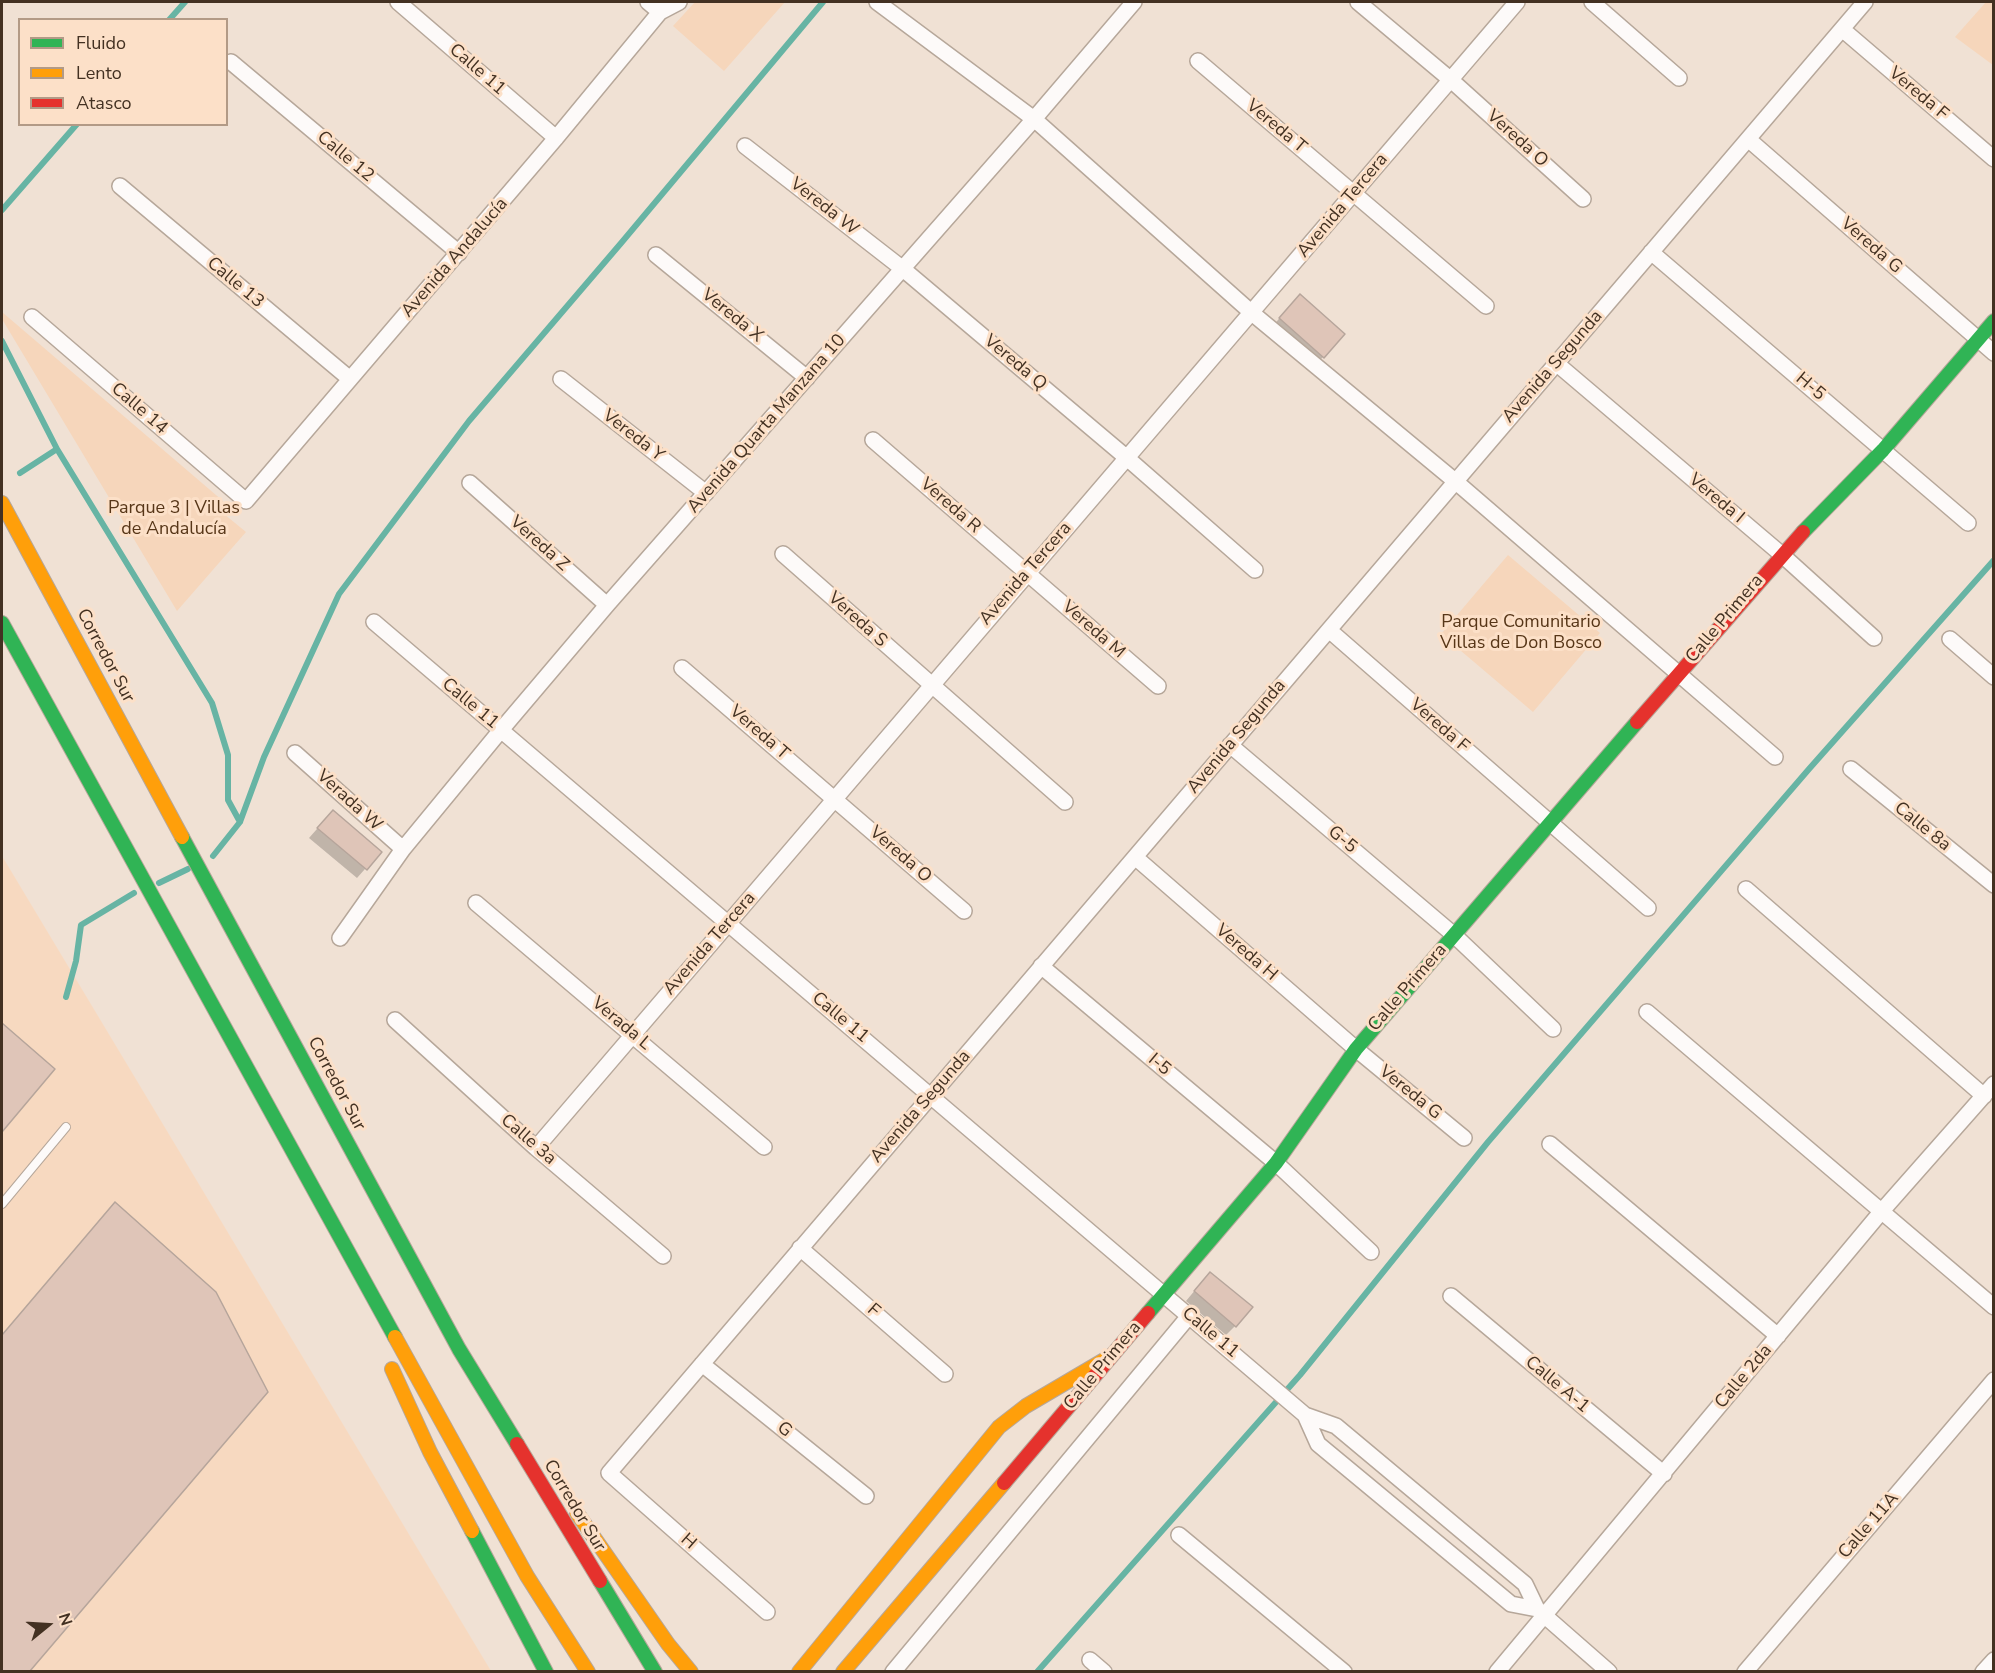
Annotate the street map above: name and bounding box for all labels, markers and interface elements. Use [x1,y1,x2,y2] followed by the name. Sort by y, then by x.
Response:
[18,18,228,126] legend
[76,31,126,55] text: Fluido
[444,40,510,100] street label: Calle 11
[76,61,122,85] text: Lento
[1884,63,1952,125] street label: Vereda F
[76,91,132,115] text: Atasco
[1241,95,1311,159] street label: Vereda T
[1482,106,1552,172] street label: Vereda O
[312,127,378,187] street label: Calle 12
[1293,149,1393,263] street label: Avenida Tercera
[785,173,863,241] street label: Vereda W
[397,194,513,322] street label: Avenida Andalucía
[1836,213,1906,279] street label: Vereda G
[202,253,268,313] street label: Calle 13
[697,285,767,347] street label: Vereda X
[1498,306,1608,428] street label: Avenida Segunda
[683,330,851,518] street label: Avenida Quarta Manzana 10
[979,331,1051,395] street label: Vereda Q
[1791,368,1829,406] street label: H-5
[106,379,172,439] street label: Calle 14
[598,405,668,467] street label: Vereda Y
[1684,469,1748,529] street label: Vereda I
[915,474,985,538] street label: Vereda R
[108,498,240,540] park label: Parque 3 | Villas de Andalucía
[505,512,573,576] street label: Vereda Z
[975,518,1077,630] street label: Avenida Tercera
[1682,570,1768,668] street label: Calle Primera
[823,588,891,652] street label: Vereda S
[1057,597,1129,663] street label: Vereda M
[71,605,139,707] street label: Corredor Sur
[1440,612,1602,654] park label: Parque Comunitario Villas de Don Bosco
[437,674,503,734] street label: Calle 11
[1183,676,1291,798] street label: Avenida Segunda
[1405,694,1473,758] street label: Vereda F
[725,701,793,765] street label: Vereda T
[312,766,386,836] street label: Verada W
[1889,798,1955,856] street label: Calle 8a
[865,822,935,888] street label: Vereda O
[1323,822,1361,858] street label: G-5
[659,888,761,1000] street label: Avenida Tercera
[1211,920,1281,986] street label: Vereda H
[1364,940,1452,1036] street label: Calle Primera
[807,988,873,1048] street label: Calle 11
[587,993,655,1055] street label: Verada L
[302,1033,370,1135] street label: Corredor Sur
[866,1046,976,1168] street label: Avenida Segunda
[1143,1049,1175,1081] street label: I-5
[1374,1061,1446,1125] street label: Vereda G
[496,1110,560,1170] street label: Calle 3a
[862,1300,884,1322] street label: F
[1177,1303,1243,1363] street label: Calle 11
[1060,1317,1146,1415] street label: Calle Primera
[1711,1341,1777,1413] street label: Calle 2da
[1520,1352,1594,1418] street label: Calle A-1
[772,1417,796,1443] street label: G
[538,1456,610,1556] street label: Corredor Sur
[1834,1488,1904,1564] street label: Calle 11A
[676,1529,700,1555] street label: H
[18,1595,78,1655] north arrow
[53,1610,77,1629] text: N

